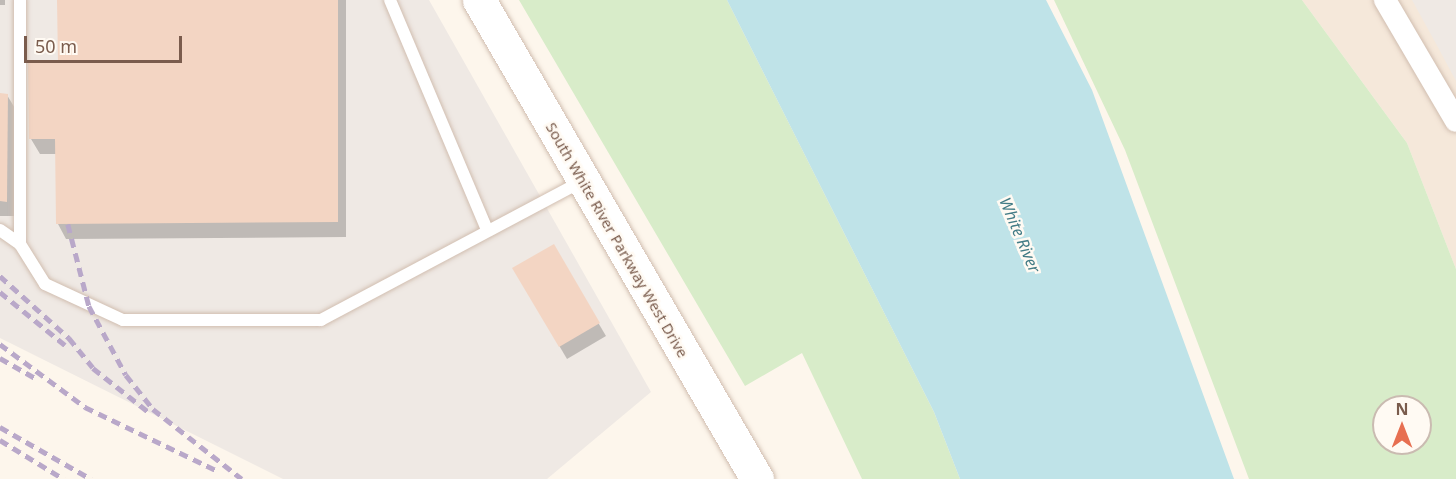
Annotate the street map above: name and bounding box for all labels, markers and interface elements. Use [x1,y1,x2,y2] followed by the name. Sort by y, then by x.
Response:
[27,24,184,62] scale bar
[35,34,77,58] text: 50 m
[542,119,692,361] street label: South White River Parkway West Drive
[996,195,1044,275] water label: White River
[1372,395,1432,455] north arrow
[1395,398,1409,420] text: N

